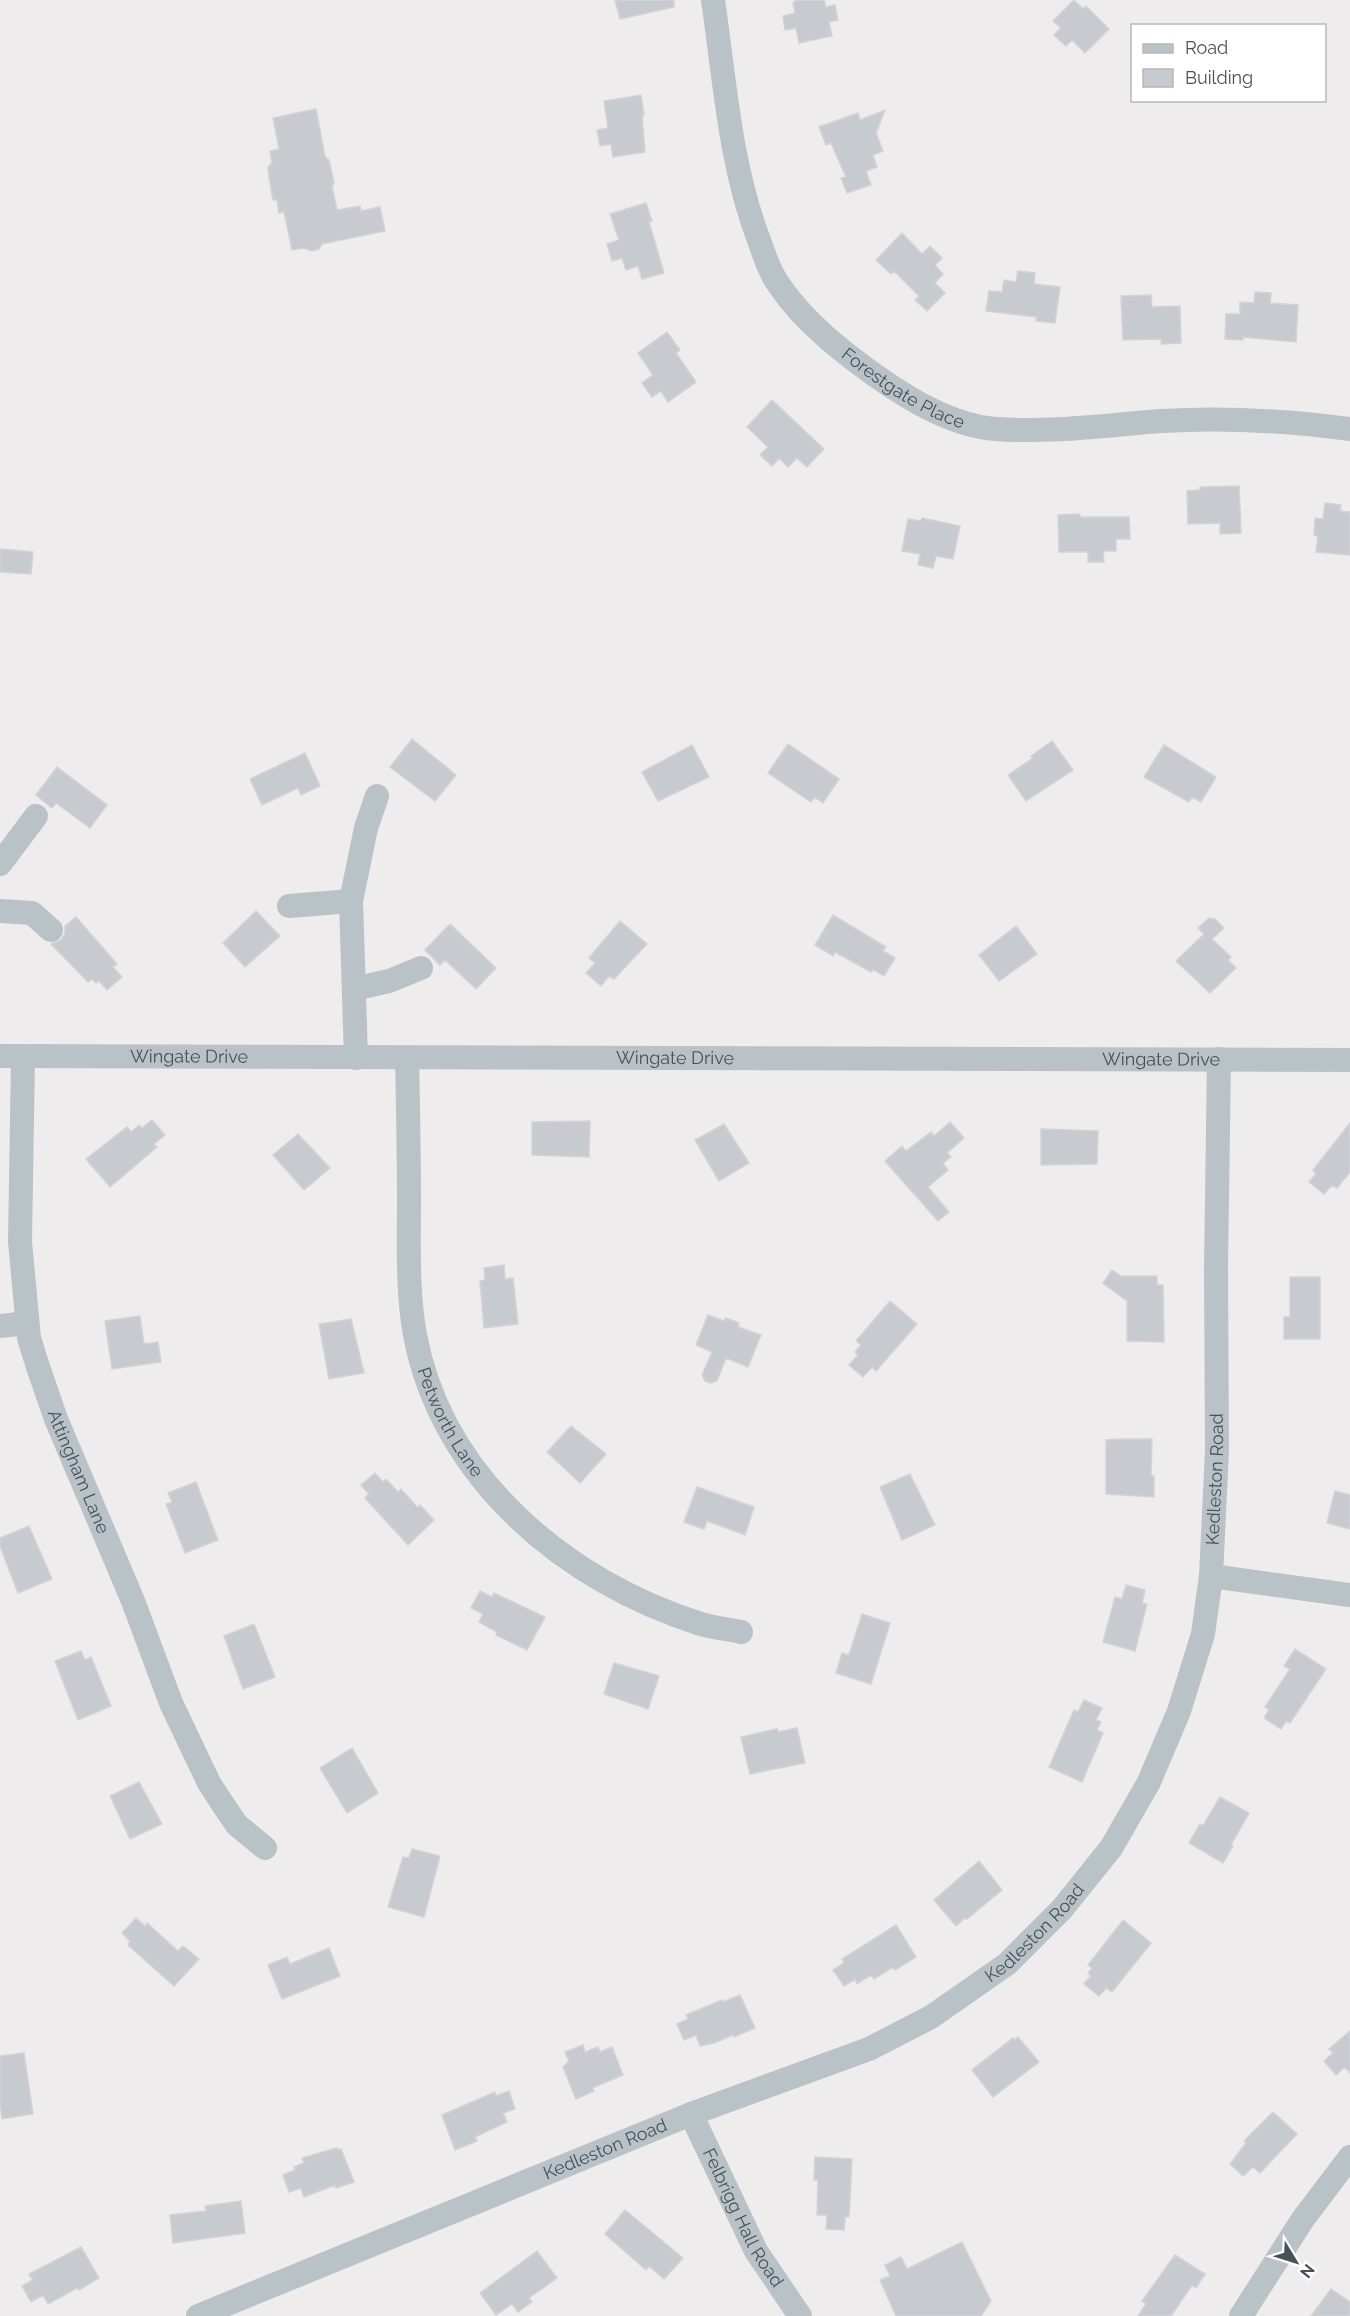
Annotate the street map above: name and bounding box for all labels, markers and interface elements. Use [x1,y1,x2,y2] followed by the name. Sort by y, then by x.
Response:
[1131,24,1326,102] legend
[1185,37,1228,58] text: Road
[1185,67,1253,88] text: Building
[838,343,968,433] street label: Forestgate Place
[130,1045,249,1067] street label: Wingate Drive
[616,1047,735,1068] street label: Wingate Drive
[1102,1048,1221,1070] street label: Wingate Drive
[414,1365,488,1481] street label: Petworth Lane
[44,1407,114,1537] street label: Attingham Lane
[1201,1413,1227,1546] street label: Kedleston Road
[980,1879,1088,1986] street label: Kedleston Road
[540,2114,670,2183] street label: Kedleston Road
[699,2145,788,2291] street label: Felbrigg Hall Road
[1266,2232,1326,2292] north arrow
[1296,2260,1319,2282] text: N

